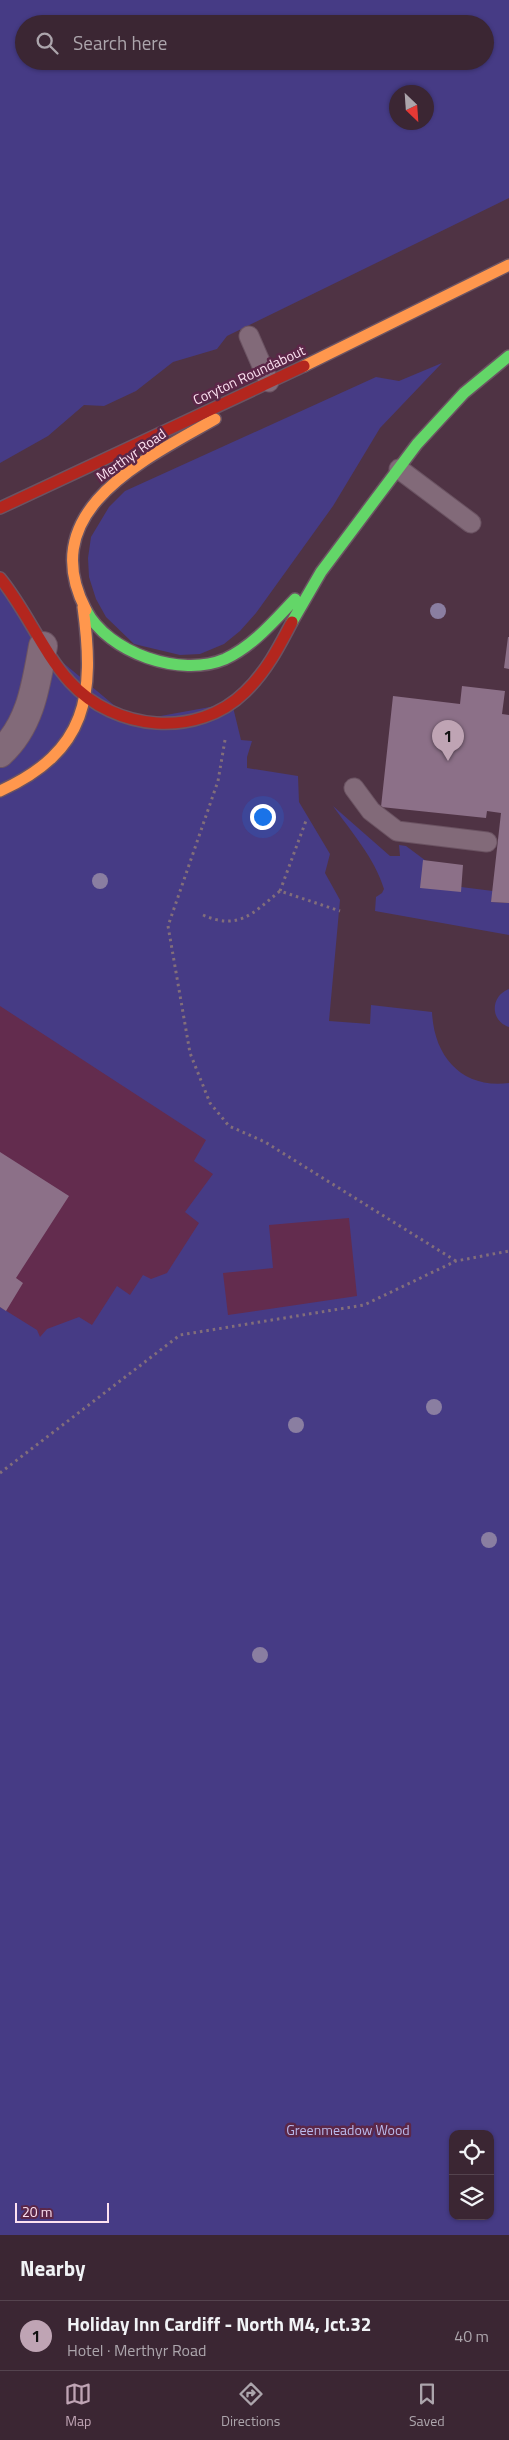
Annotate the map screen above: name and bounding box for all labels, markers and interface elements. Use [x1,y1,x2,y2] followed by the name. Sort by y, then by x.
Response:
[15,15,494,70] search box
[73,28,167,57] text: Search here
[33,29,61,57] icon: search
[389,85,434,130] north arrow
[189,339,308,410] street label: Coryton Roundabout
[92,423,170,486] street label: Merthyr Road
[432,720,464,761] pin: 1
[250,804,276,830] your location
[286,2119,410,2140] park label: Greenmeadow Wood
[449,2130,494,2220] map controls
[449,2130,494,2175] button: locate
[449,2175,494,2220] button: layers
[15,2200,109,2223] scale bar
[22,2201,52,2222] text: 20 m
[20,2252,85,2284] text: Nearby
[67,2309,371,2338] text: Holiday Inn Cardiff - North M4, Jct.32
[32,2324,40,2348] text: 1
[454,2324,489,2348] text: 40 m
[67,2338,207,2362] text: Hotel · Merthyr Road
[64,2380,92,2431] tab: Map
[221,2380,280,2431] tab: Directions
[409,2380,445,2431] tab: Saved

